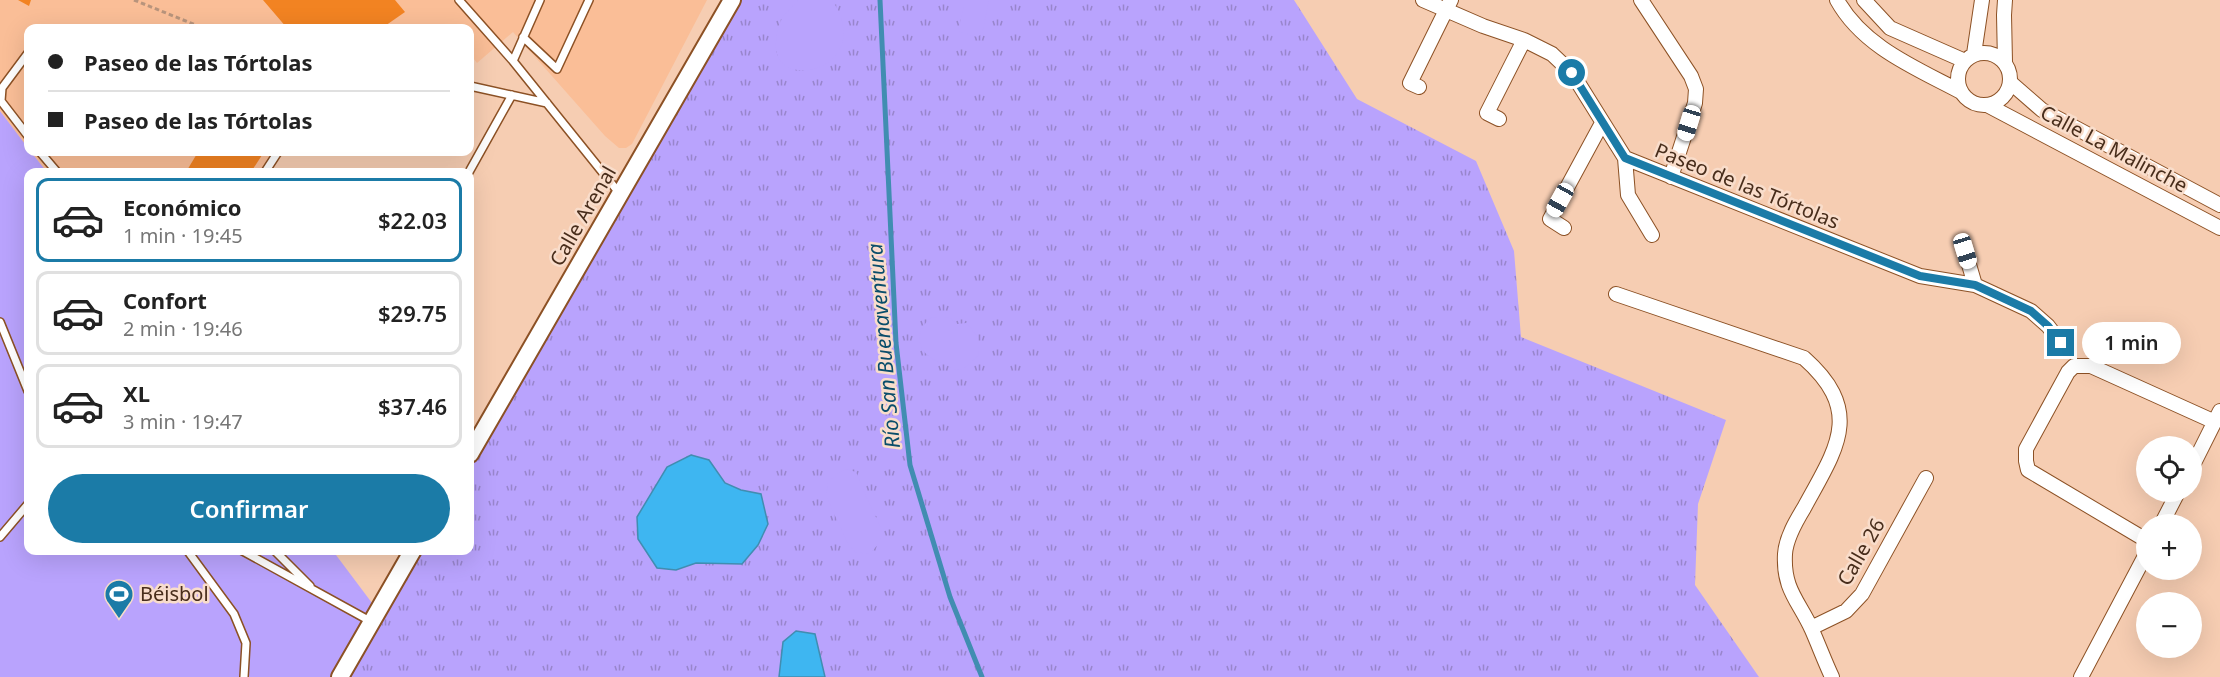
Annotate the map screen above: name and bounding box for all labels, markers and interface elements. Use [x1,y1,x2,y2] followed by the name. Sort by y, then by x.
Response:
[84,47,313,77] text: Paseo de las Tórtolas
[1558,59,1585,86] route start
[2036,98,2192,199] street label: Calle La Malinche
[1675,103,1703,143] car
[84,105,313,135] text: Paseo de las Tórtolas
[1651,136,1843,235] street label: Paseo de las Tórtolas
[543,161,622,271] street label: Calle Arenal
[1543,180,1577,220] car
[123,192,242,222] text: Económico
[51,193,105,247] icon: car
[378,205,447,235] text: $22.03
[123,222,243,249] text: 1 min · 19:45
[1951,231,1979,271] car
[860,242,906,450] water label: Río San Buenaventura
[123,285,207,315] text: Confort
[51,286,105,340] icon: car
[378,298,447,328] text: $29.75
[123,315,243,342] text: 2 min · 19:46
[2082,322,2181,364] callout: 1 min
[2047,329,2074,356] route end
[2104,329,2159,356] text: 1 min
[123,378,150,408] text: XL
[51,379,105,433] icon: car
[378,391,447,421] text: $37.46
[123,408,243,435] text: 3 min · 19:47
[2136,436,2202,658] map controls
[2136,436,2202,502] button: locate
[48,474,450,543] button: Confirmar
[1830,513,1891,590] street label: Calle 26
[2136,514,2202,580] button: +
[103,578,135,620] sports icon: Béisbol
[140,580,209,607] place label: Béisbol
[2136,592,2202,658] button: −

